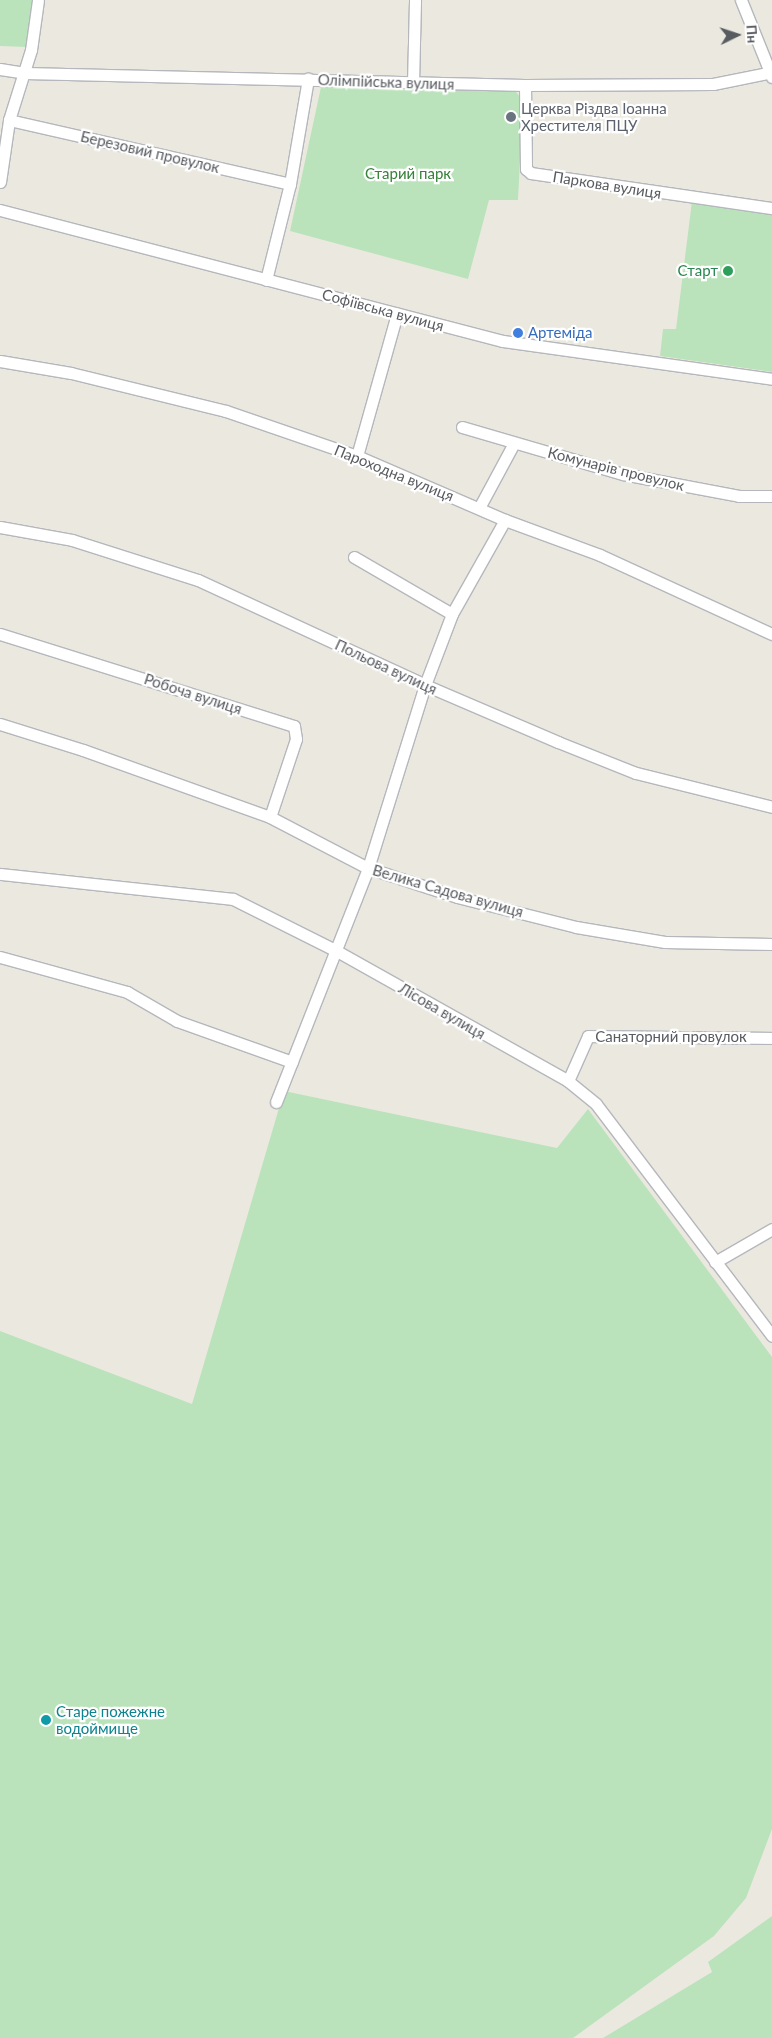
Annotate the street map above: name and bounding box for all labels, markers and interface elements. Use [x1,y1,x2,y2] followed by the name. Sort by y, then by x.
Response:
[712,10,762,60] north arrow
[743,24,762,44] text: Пн
[317,71,455,93] street label: Олімпійська вулиця
[521,99,667,134] place label: Церква Різдва Іоанна Хрестителя ПЦУ
[505,111,517,123] marker: Церква Різдва Іоанна Хрестителя ПЦУ
[79,127,221,177] street label: Березовий провулок
[365,165,451,183] park label: Старий парк
[551,168,663,202] street label: Паркова вулиця
[678,262,718,280] place label: Старт
[722,265,734,277] marker: Старт
[320,285,446,335] street label: Софіївська вулиця
[528,324,592,342] place label: Артеміда
[512,327,524,339] marker: Артеміда
[332,441,456,505] street label: Пароходна вулиця
[546,443,686,495] street label: Комунарів провулок
[332,636,440,698] street label: Польова вулиця
[142,670,244,718] street label: Робоча вулиця
[371,861,525,921] street label: Велика Садова вулиця
[396,979,488,1043] street label: Лісова вулиця
[595,1028,747,1046] street label: Санаторний провулок
[56,1702,165,1737] place label: Старе пожежне водоймище
[40,1714,52,1726] marker: Старе пожежне водоймище

